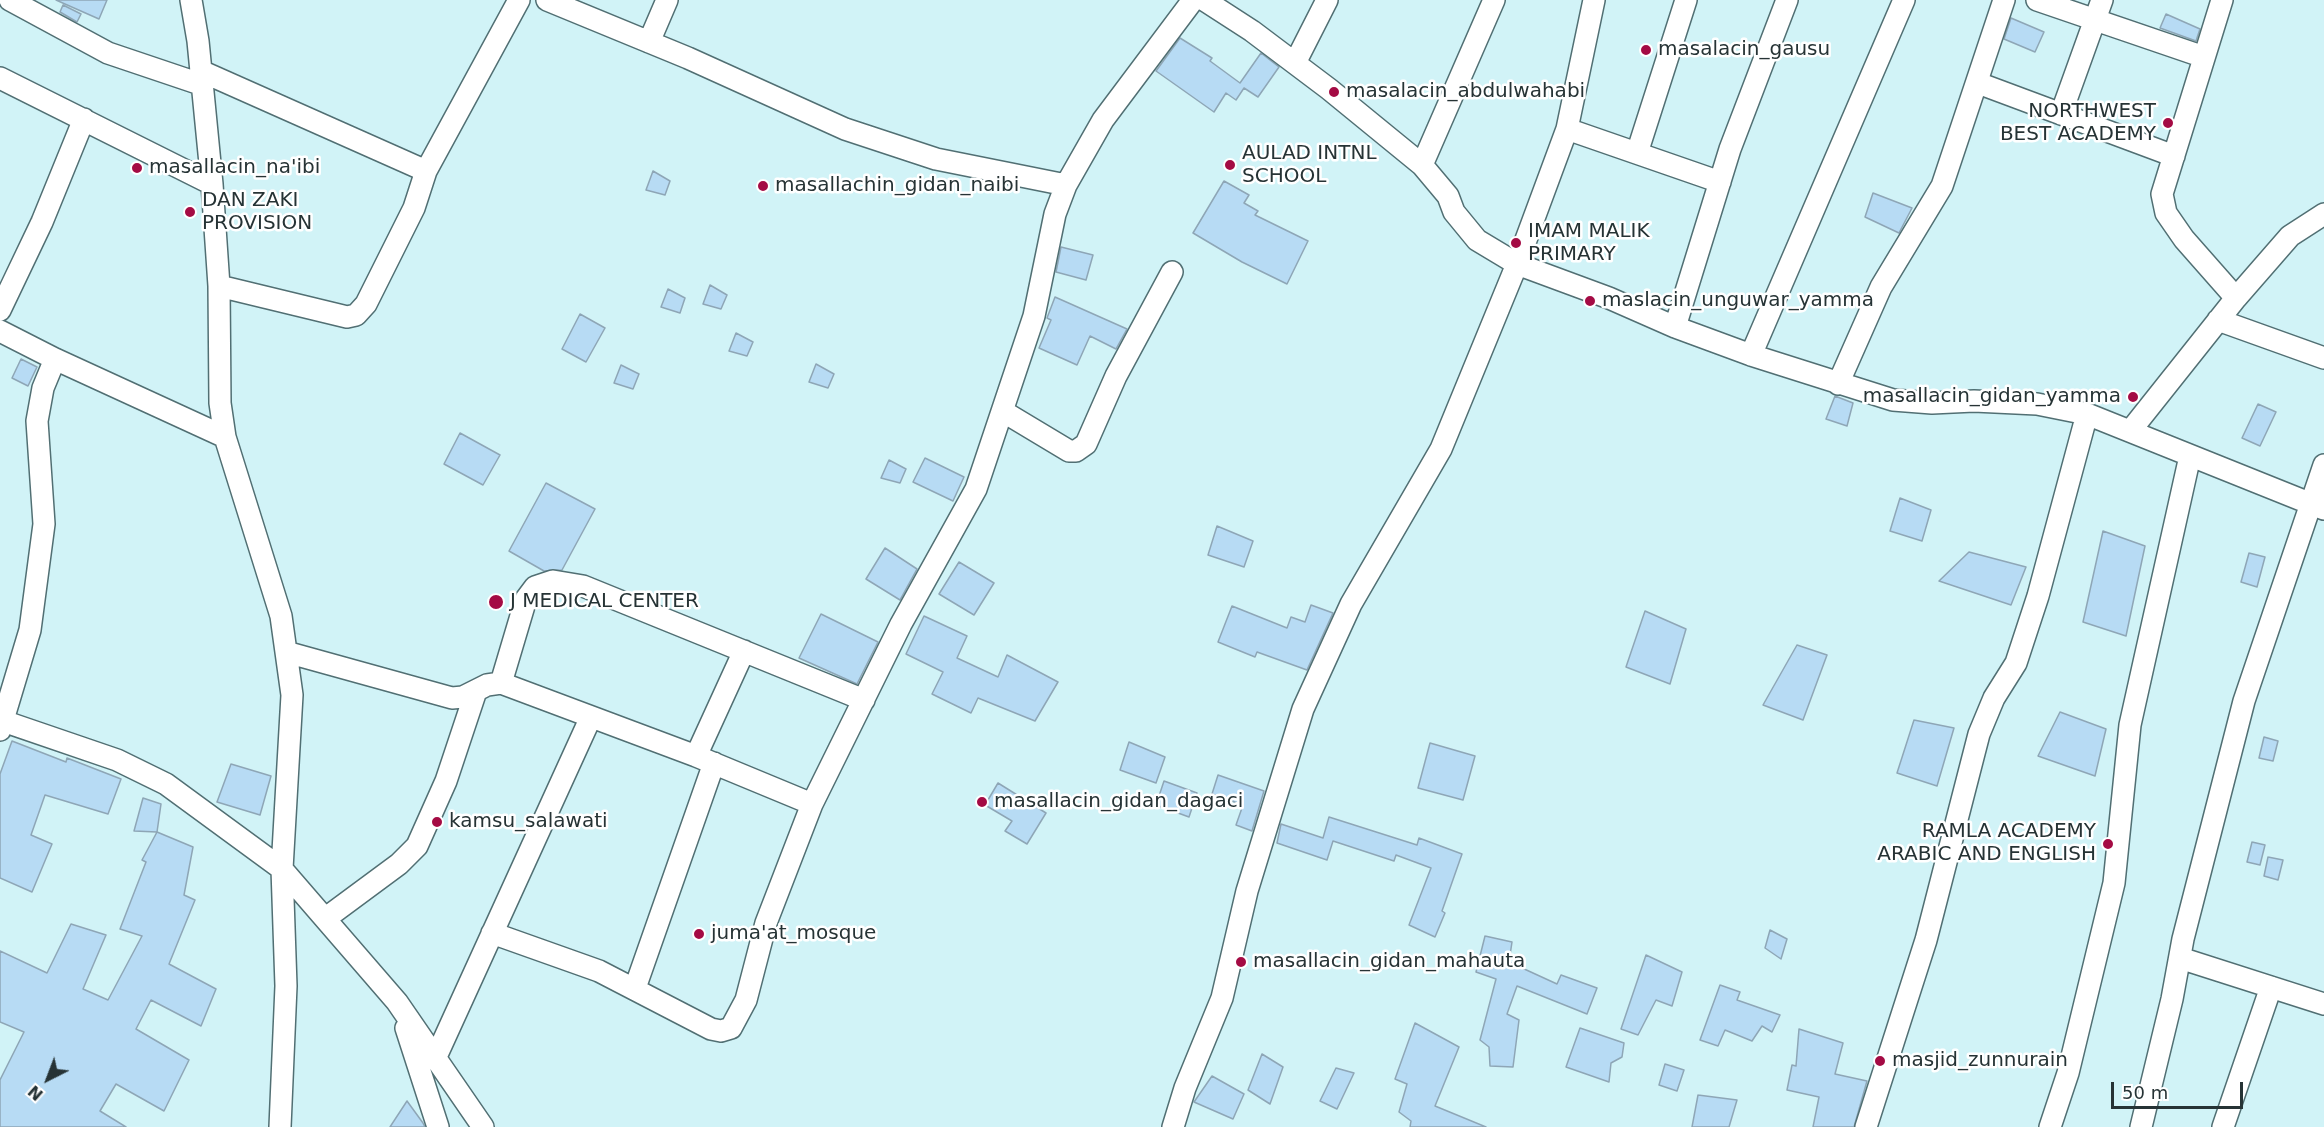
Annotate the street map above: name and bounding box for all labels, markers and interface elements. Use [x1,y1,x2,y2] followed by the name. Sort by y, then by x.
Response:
[1658,38,1830,62] place label: masalacin_gausu
[1639,43,1653,57] marker: masalacin_gausu
[1346,80,1585,104] place label: masalacin_abdulwahabi
[1327,85,1341,99] marker: masalacin_abdulwahabi
[2000,100,2156,147] place label: NORTHWEST BEST ACADEMY
[2161,116,2175,130] marker: NORTHWEST BEST ACADEMY
[1242,142,1377,189] place label: AULAD INTNL SCHOOL
[149,156,320,180] place label: masallacin_na'ibi
[1223,158,1237,172] marker: AULAD INTNL SCHOOL
[130,161,144,175] marker: masallacin_na'ibi
[775,174,1019,198] place label: masallachin_gidan_naibi
[756,179,770,193] marker: masallachin_gidan_naibi
[202,189,312,236] place label: DAN ZAKI PROVISION
[183,205,197,219] marker: DAN ZAKI PROVISION
[1528,220,1650,267] place label: IMAM MALIK PRIMARY
[1509,236,1523,250] marker: IMAM MALIK PRIMARY
[1602,289,1874,313] place label: maslacin_unguwar_yamma
[1583,294,1597,308] marker: maslacin_unguwar_yamma
[1863,385,2121,409] place label: masallacin_gidan_yamma
[2126,390,2140,404] marker: masallacin_gidan_yamma
[510,590,699,614] place label: J MEDICAL CENTER
[487,593,505,611] marker: J MEDICAL CENTER
[994,790,1243,814] place label: masallacin_gidan_dagaci
[975,795,989,809] marker: masallacin_gidan_dagaci
[449,810,608,834] place label: kamsu_salawati
[430,815,444,829] marker: kamsu_salawati
[1877,820,2096,867] place label: RAMLA ACADEMY ARABIC AND ENGLISH
[2101,837,2115,851] marker: RAMLA ACADEMY ARABIC AND ENGLISH
[711,922,876,946] place label: juma'at_mosque
[692,927,706,941] marker: juma'at_mosque
[1253,950,1525,974] place label: masallacin_gidan_mahauta
[1234,955,1248,969] marker: masallacin_gidan_mahauta
[18,1049,78,1109] north arrow
[1892,1049,2068,1073] place label: masjid_zunnurain
[1873,1054,1887,1068] marker: masjid_zunnurain
[2114,1070,2246,1108] scale bar
[24,1081,47,1104] text: N
[2122,1082,2168,1103] text: 50 m

